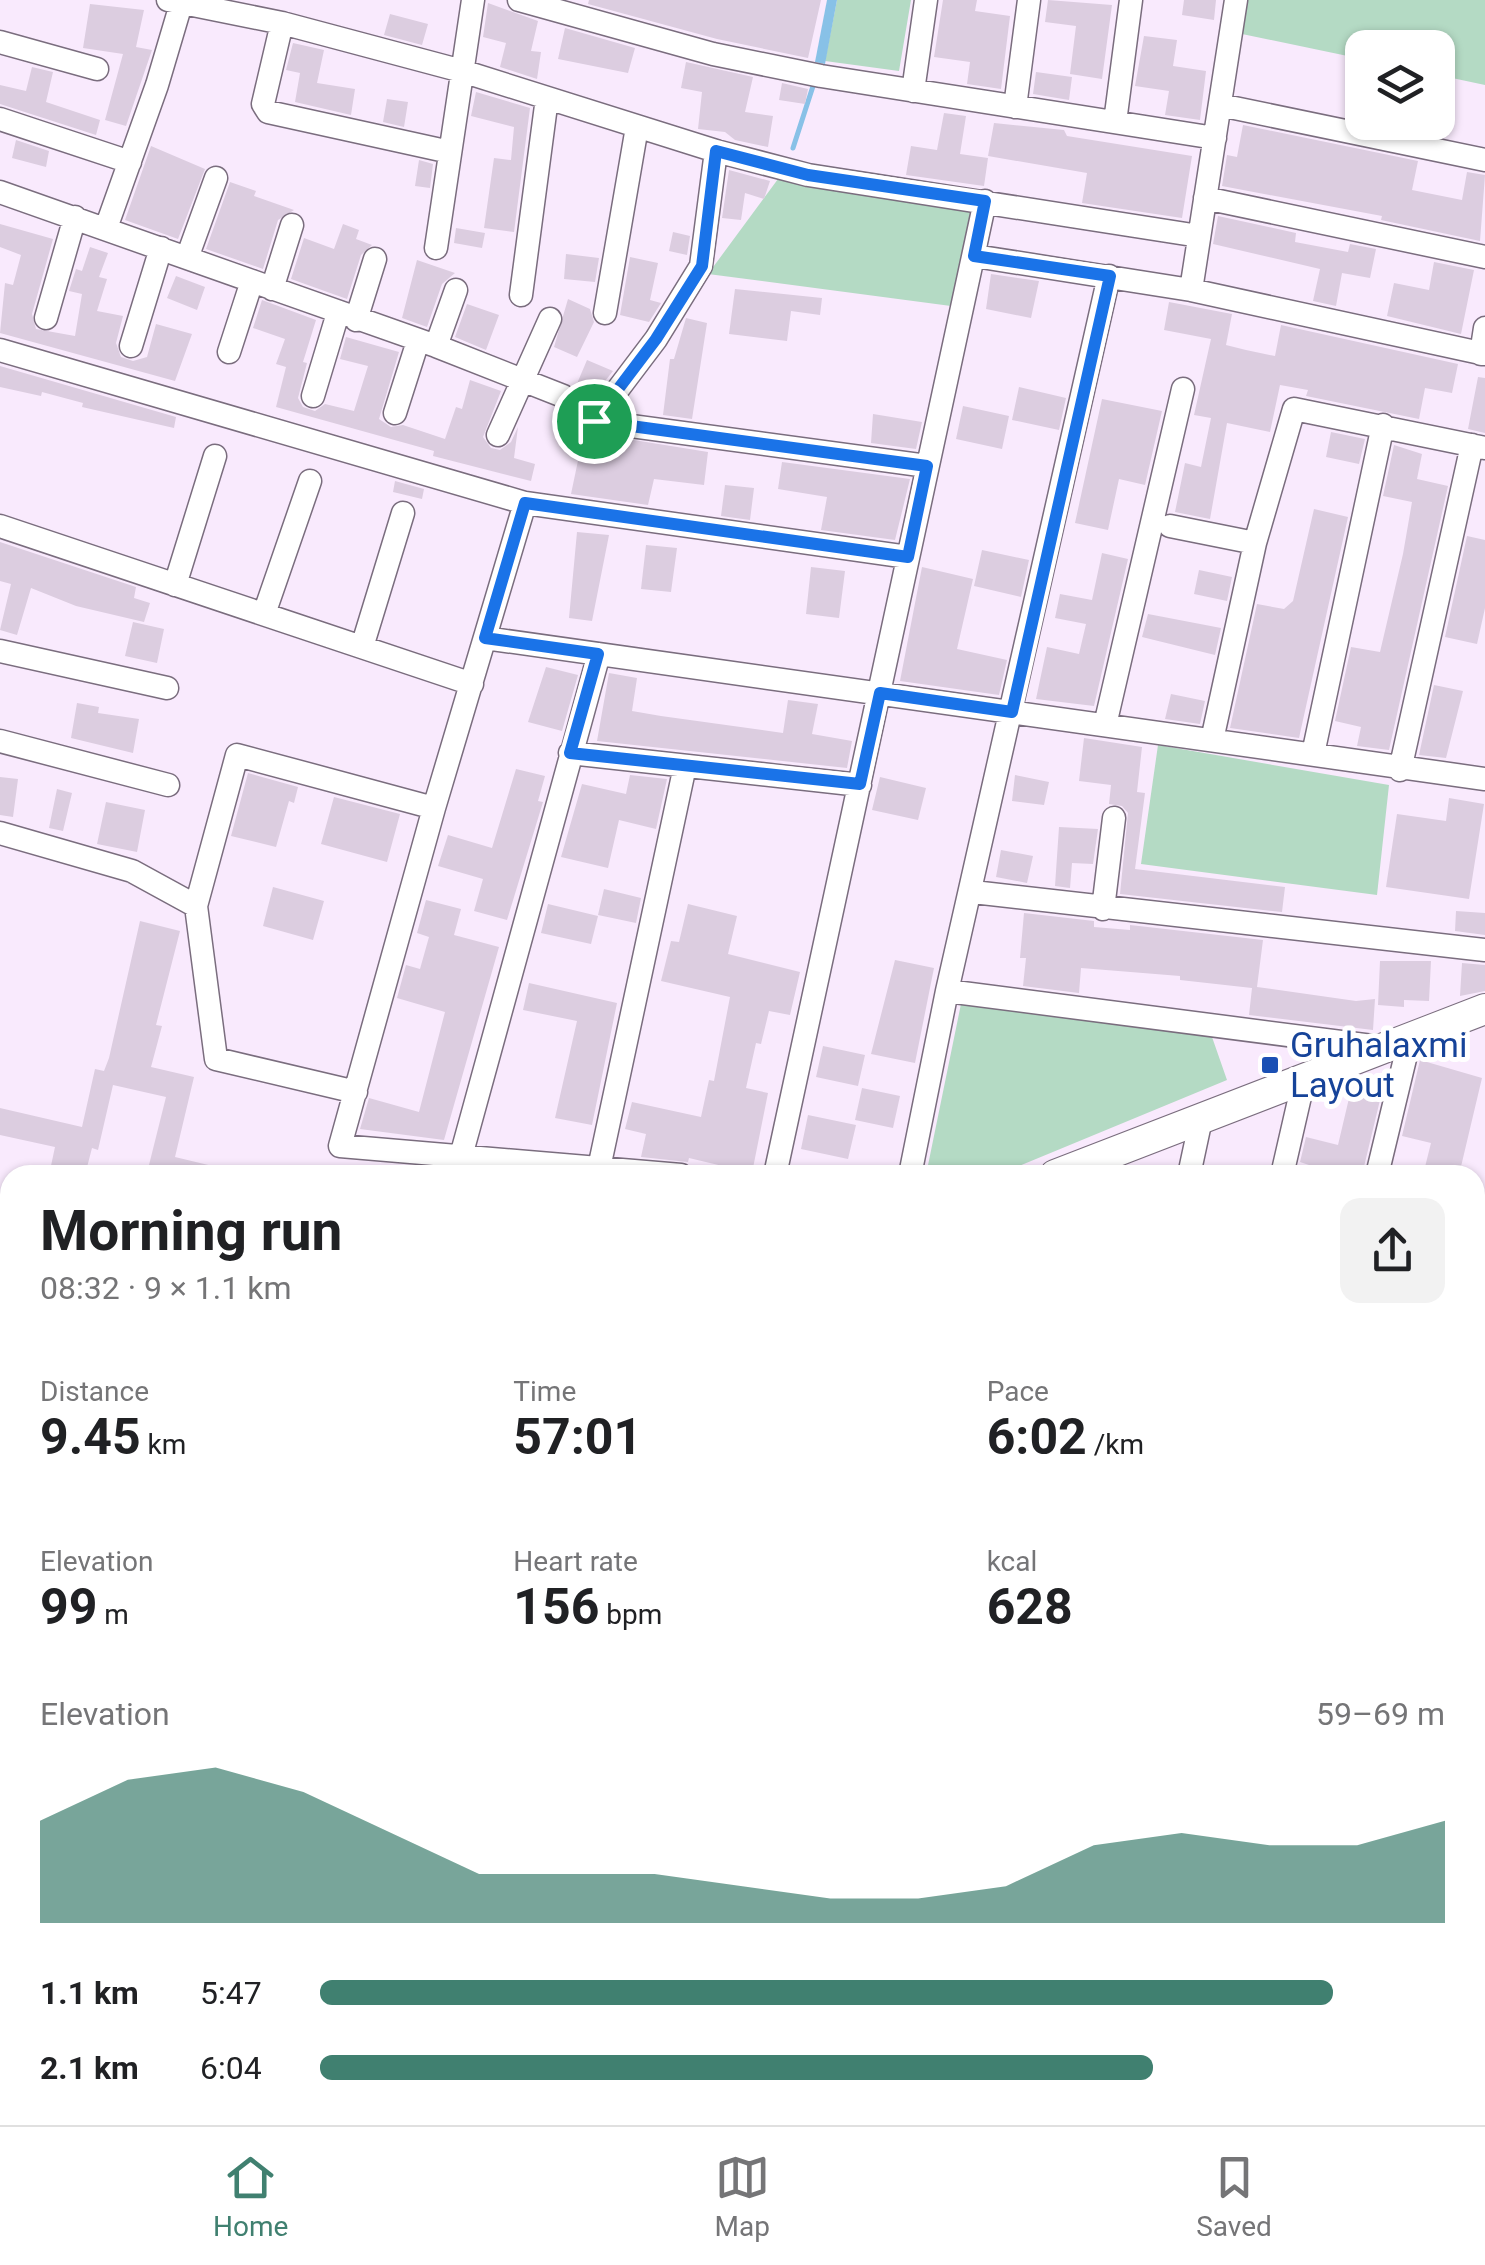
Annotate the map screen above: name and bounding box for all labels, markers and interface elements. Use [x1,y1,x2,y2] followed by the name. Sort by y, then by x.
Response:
[1345,30,1455,140] map controls
[1345,30,1455,140] button: layers
[552,379,637,464] pin
[567,394,622,449] icon: arrive
[1290,1025,1467,1106] place label: Gruhalaxmi Layout
[1259,1054,1281,1076] marker: Gruhalaxmi Layout
[1340,1198,1445,1303] button: share
[40,1199,342,1263] text: Morning run
[40,1269,291,1307] text: 08:32 · 9 × 1.1 km
[40,1375,149,1408] text: Distance
[513,1375,576,1408] text: Time
[987,1375,1049,1408] text: Pace
[40,1408,141,1466] text: 9.45
[513,1408,642,1466] text: 57:01
[987,1408,1087,1466] text: 6:02
[141,1428,186,1461] text: km
[1087,1428,1144,1461] text: /km
[40,1545,153,1578] text: Elevation
[513,1545,638,1578] text: Heart rate
[987,1545,1037,1578] text: kcal
[40,1578,97,1636] text: 99
[513,1578,599,1636] text: 156
[987,1578,1073,1636] text: 628
[97,1598,129,1631] text: m
[599,1598,662,1631] text: bpm
[40,1695,170,1733] text: Elevation
[1316,1695,1445,1733] text: 59–69 m
[40,1974,139,2012] text: 1.1 km
[200,1974,262,2012] text: 5:47
[40,2049,139,2087] text: 2.1 km
[200,2049,262,2087] text: 6:04
[213,2150,288,2243] tab: Home
[715,2150,770,2243] tab: Map
[1196,2150,1272,2243] tab: Saved

